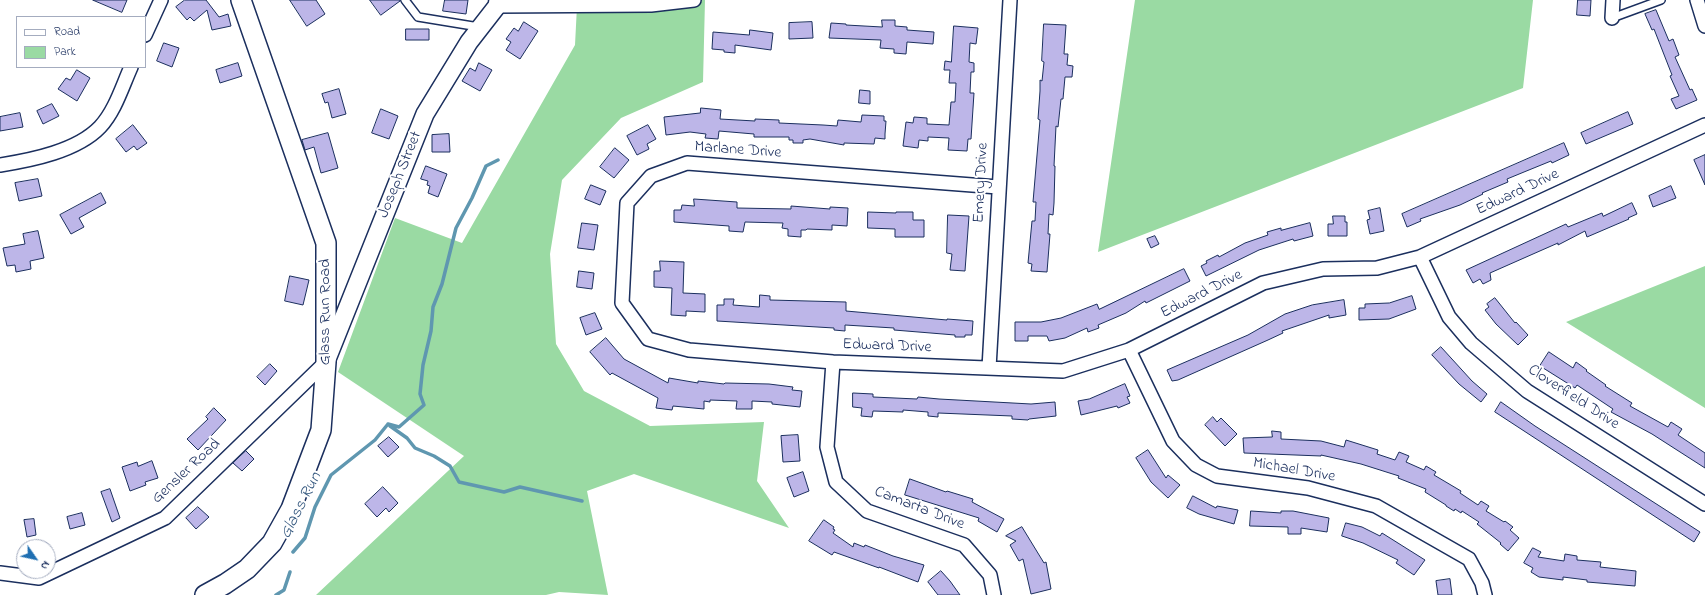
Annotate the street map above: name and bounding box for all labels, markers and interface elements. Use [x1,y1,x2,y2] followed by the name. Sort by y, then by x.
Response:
[16,16,146,68] legend
[54,23,80,41] text: Road
[54,43,76,61] text: Park
[375,129,427,221] street label: Joseph Street
[694,138,782,164] street label: Marlane Drive
[970,142,994,224] street label: Emery Drive
[1474,165,1562,221] street label: Edward Drive
[316,259,336,365] street label: Glass Run Road
[1158,266,1246,324] street label: Edward Drive
[842,336,932,358] street label: Edward Drive
[1524,361,1622,435] street label: Cloverfield Drive
[149,435,225,509] street label: Gensler Road
[1251,454,1337,488] street label: Michael Drive
[277,469,327,543] water label: Glass Run
[871,483,967,535] street label: Camarta Drive
[16,539,56,579] north arrow
[36,558,54,573] text: N

